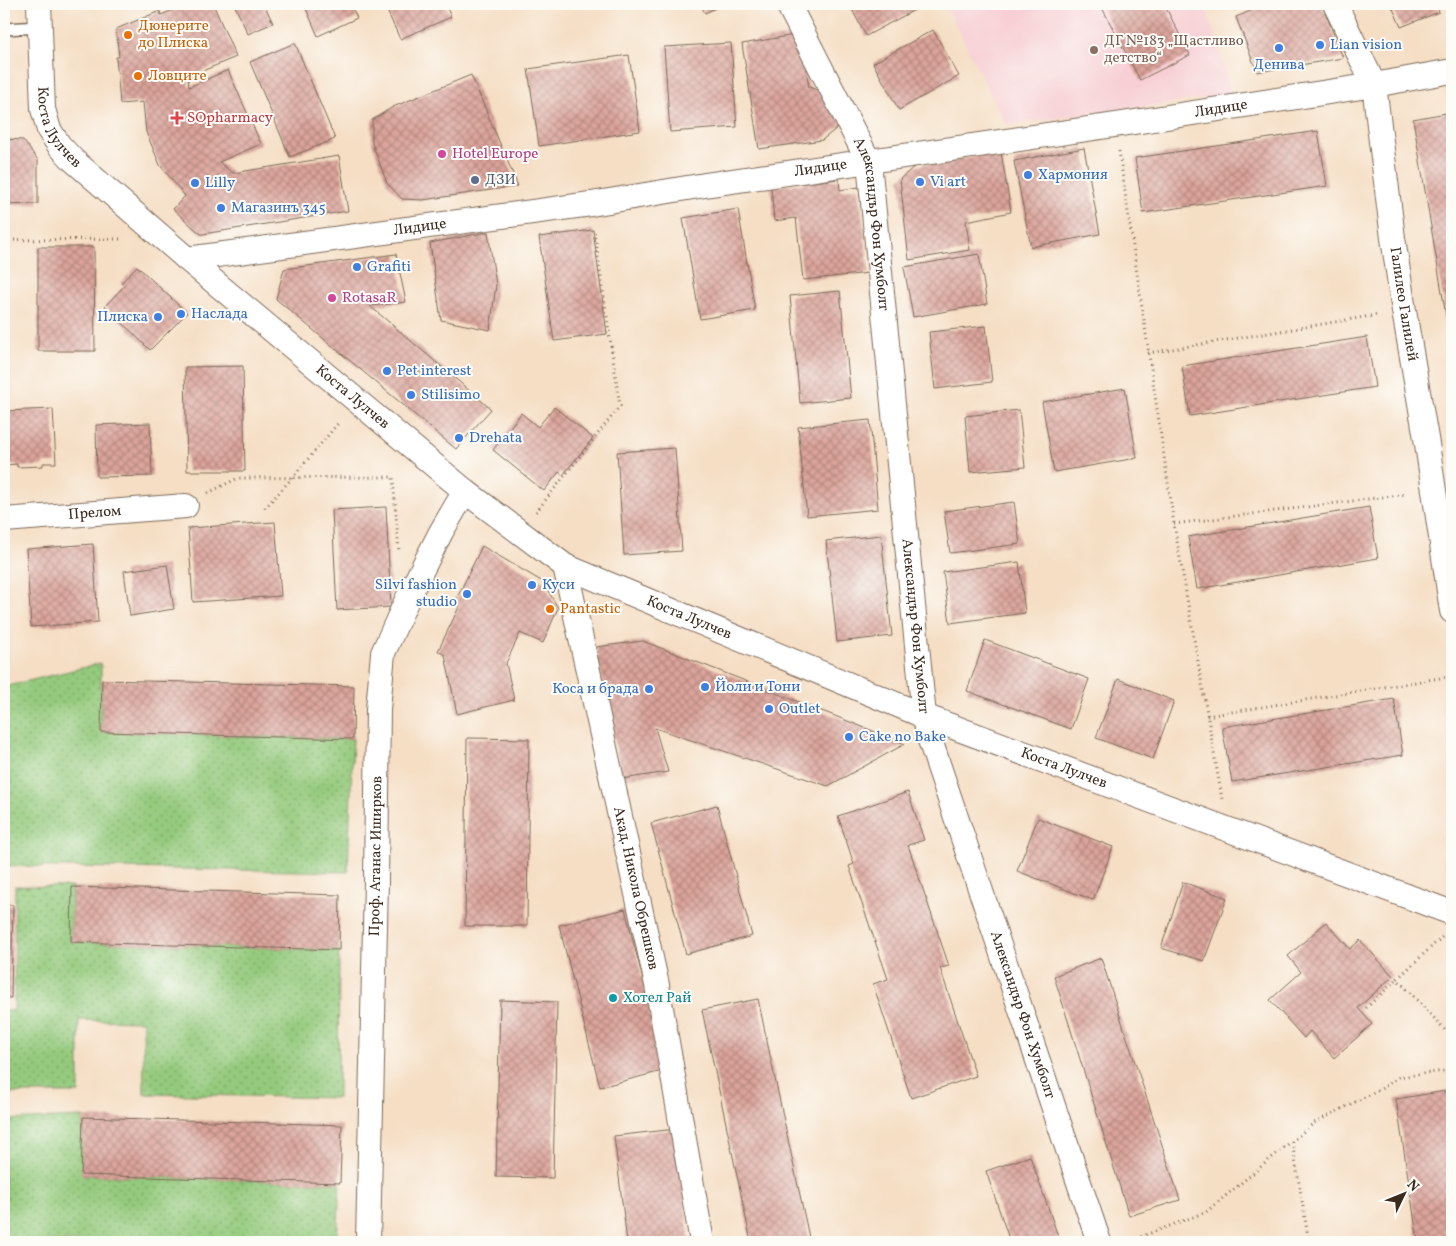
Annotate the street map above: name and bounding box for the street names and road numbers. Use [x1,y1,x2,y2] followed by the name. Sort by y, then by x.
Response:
[32,86,86,173] street label: Коста Лулчев
[1193,94,1249,123] street label: Лидице
[848,134,894,312] street label: Александър Фон Хумболт
[793,154,848,182] street label: Лидице
[392,213,448,241] street label: Лидице
[1384,246,1423,363] street label: Галилео Галилей
[311,360,394,434] street label: Коста Лулчев
[67,501,122,526] street label: Прелом
[896,538,934,715] street label: Александър Фон Хумболт
[643,591,735,645] street label: Коста Лулчев
[1018,743,1110,794] street label: Коста Лулчев
[364,776,388,937] street label: Проф. Атанас Иширков
[608,805,664,972] street label: Акад. Никола Обрешков
[985,928,1061,1102] street label: Александър Фон Хумболт

